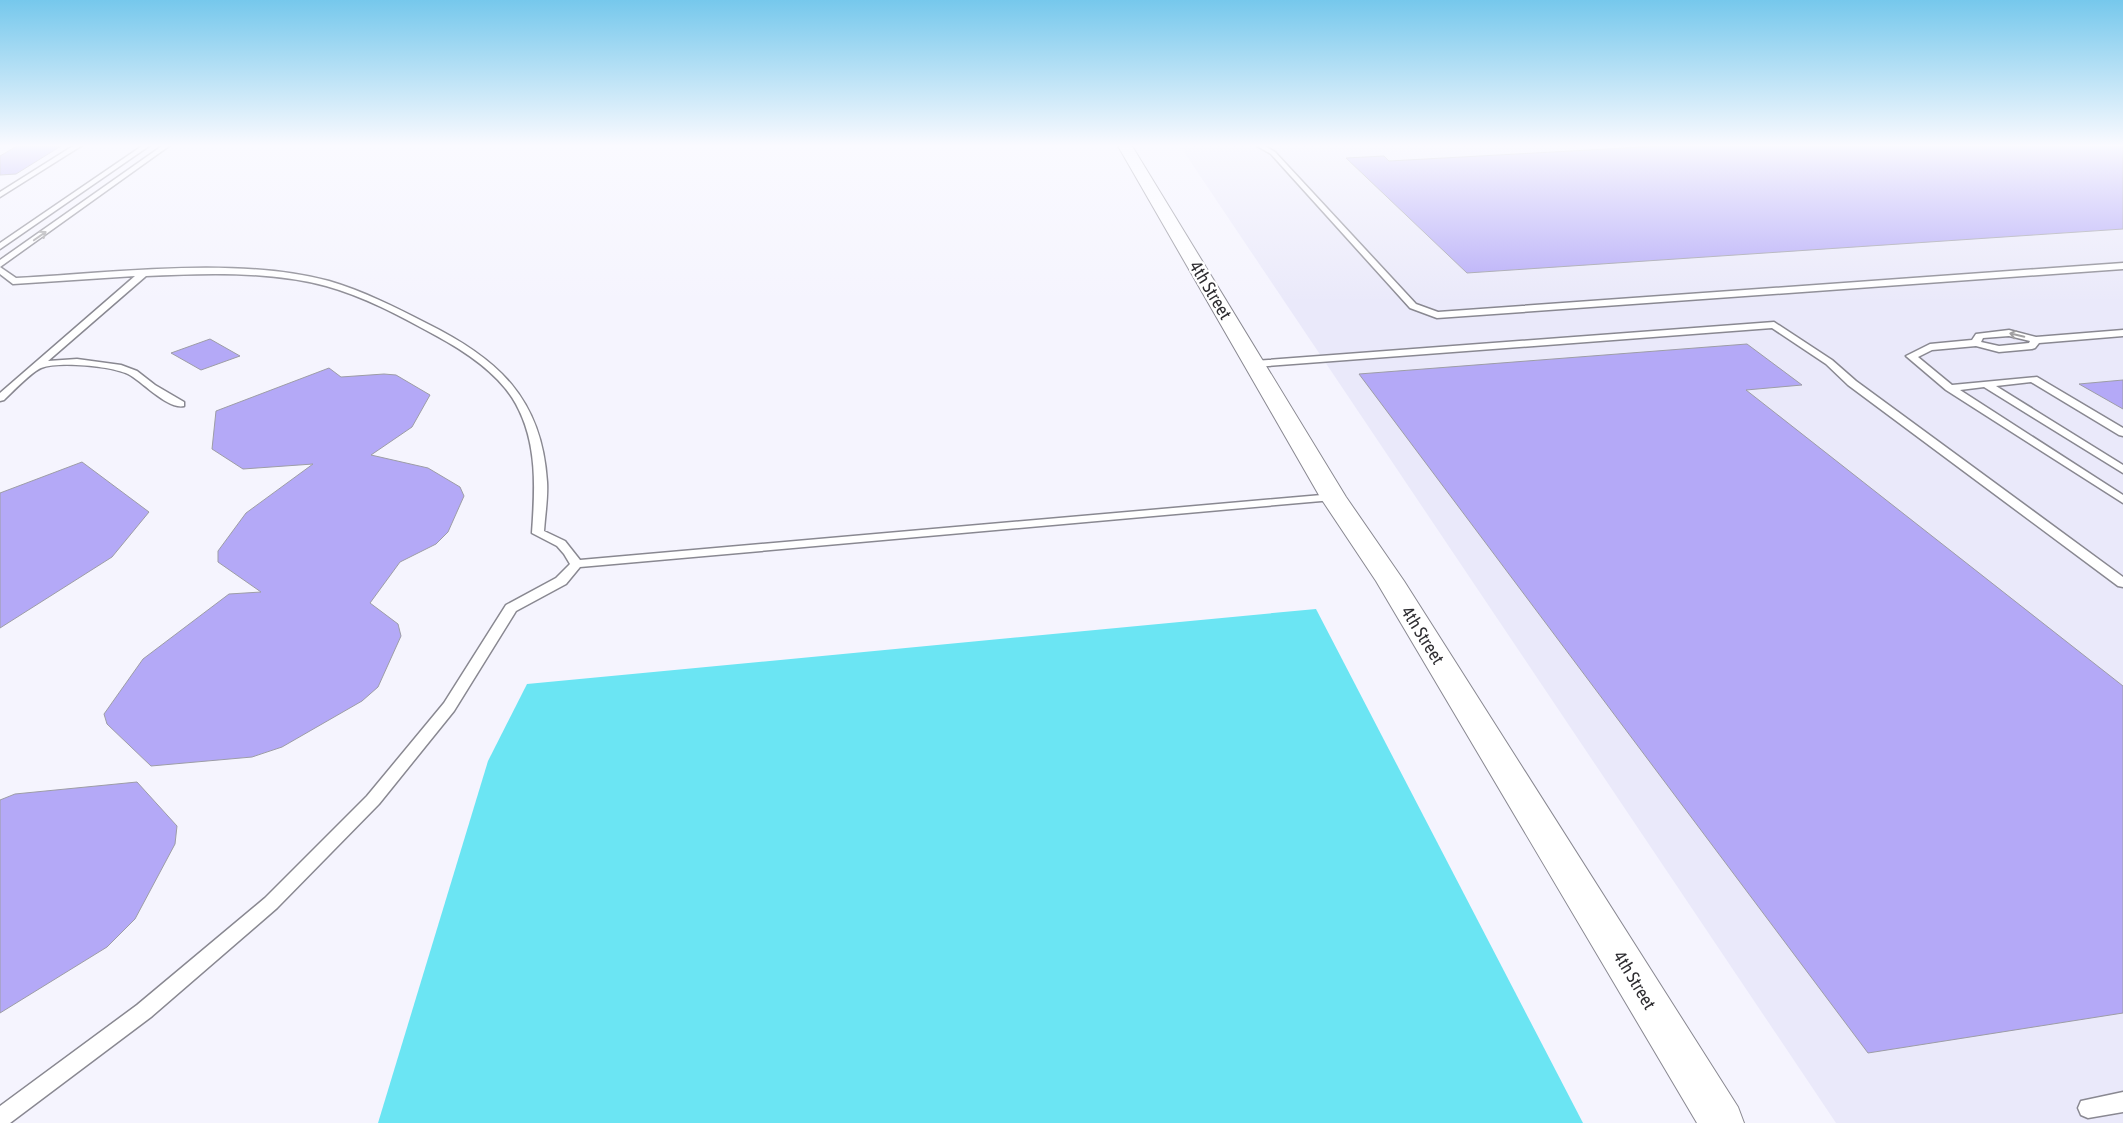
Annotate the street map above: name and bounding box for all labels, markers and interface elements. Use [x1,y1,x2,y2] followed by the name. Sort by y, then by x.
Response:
[33,231,47,241] one-way arrow
[1185,257,1237,323] street label: 4th Street
[2010,330,2026,339] one-way arrow
[1397,602,1449,668] street label: 4th Street
[1609,947,1661,1013] street label: 4th Street

